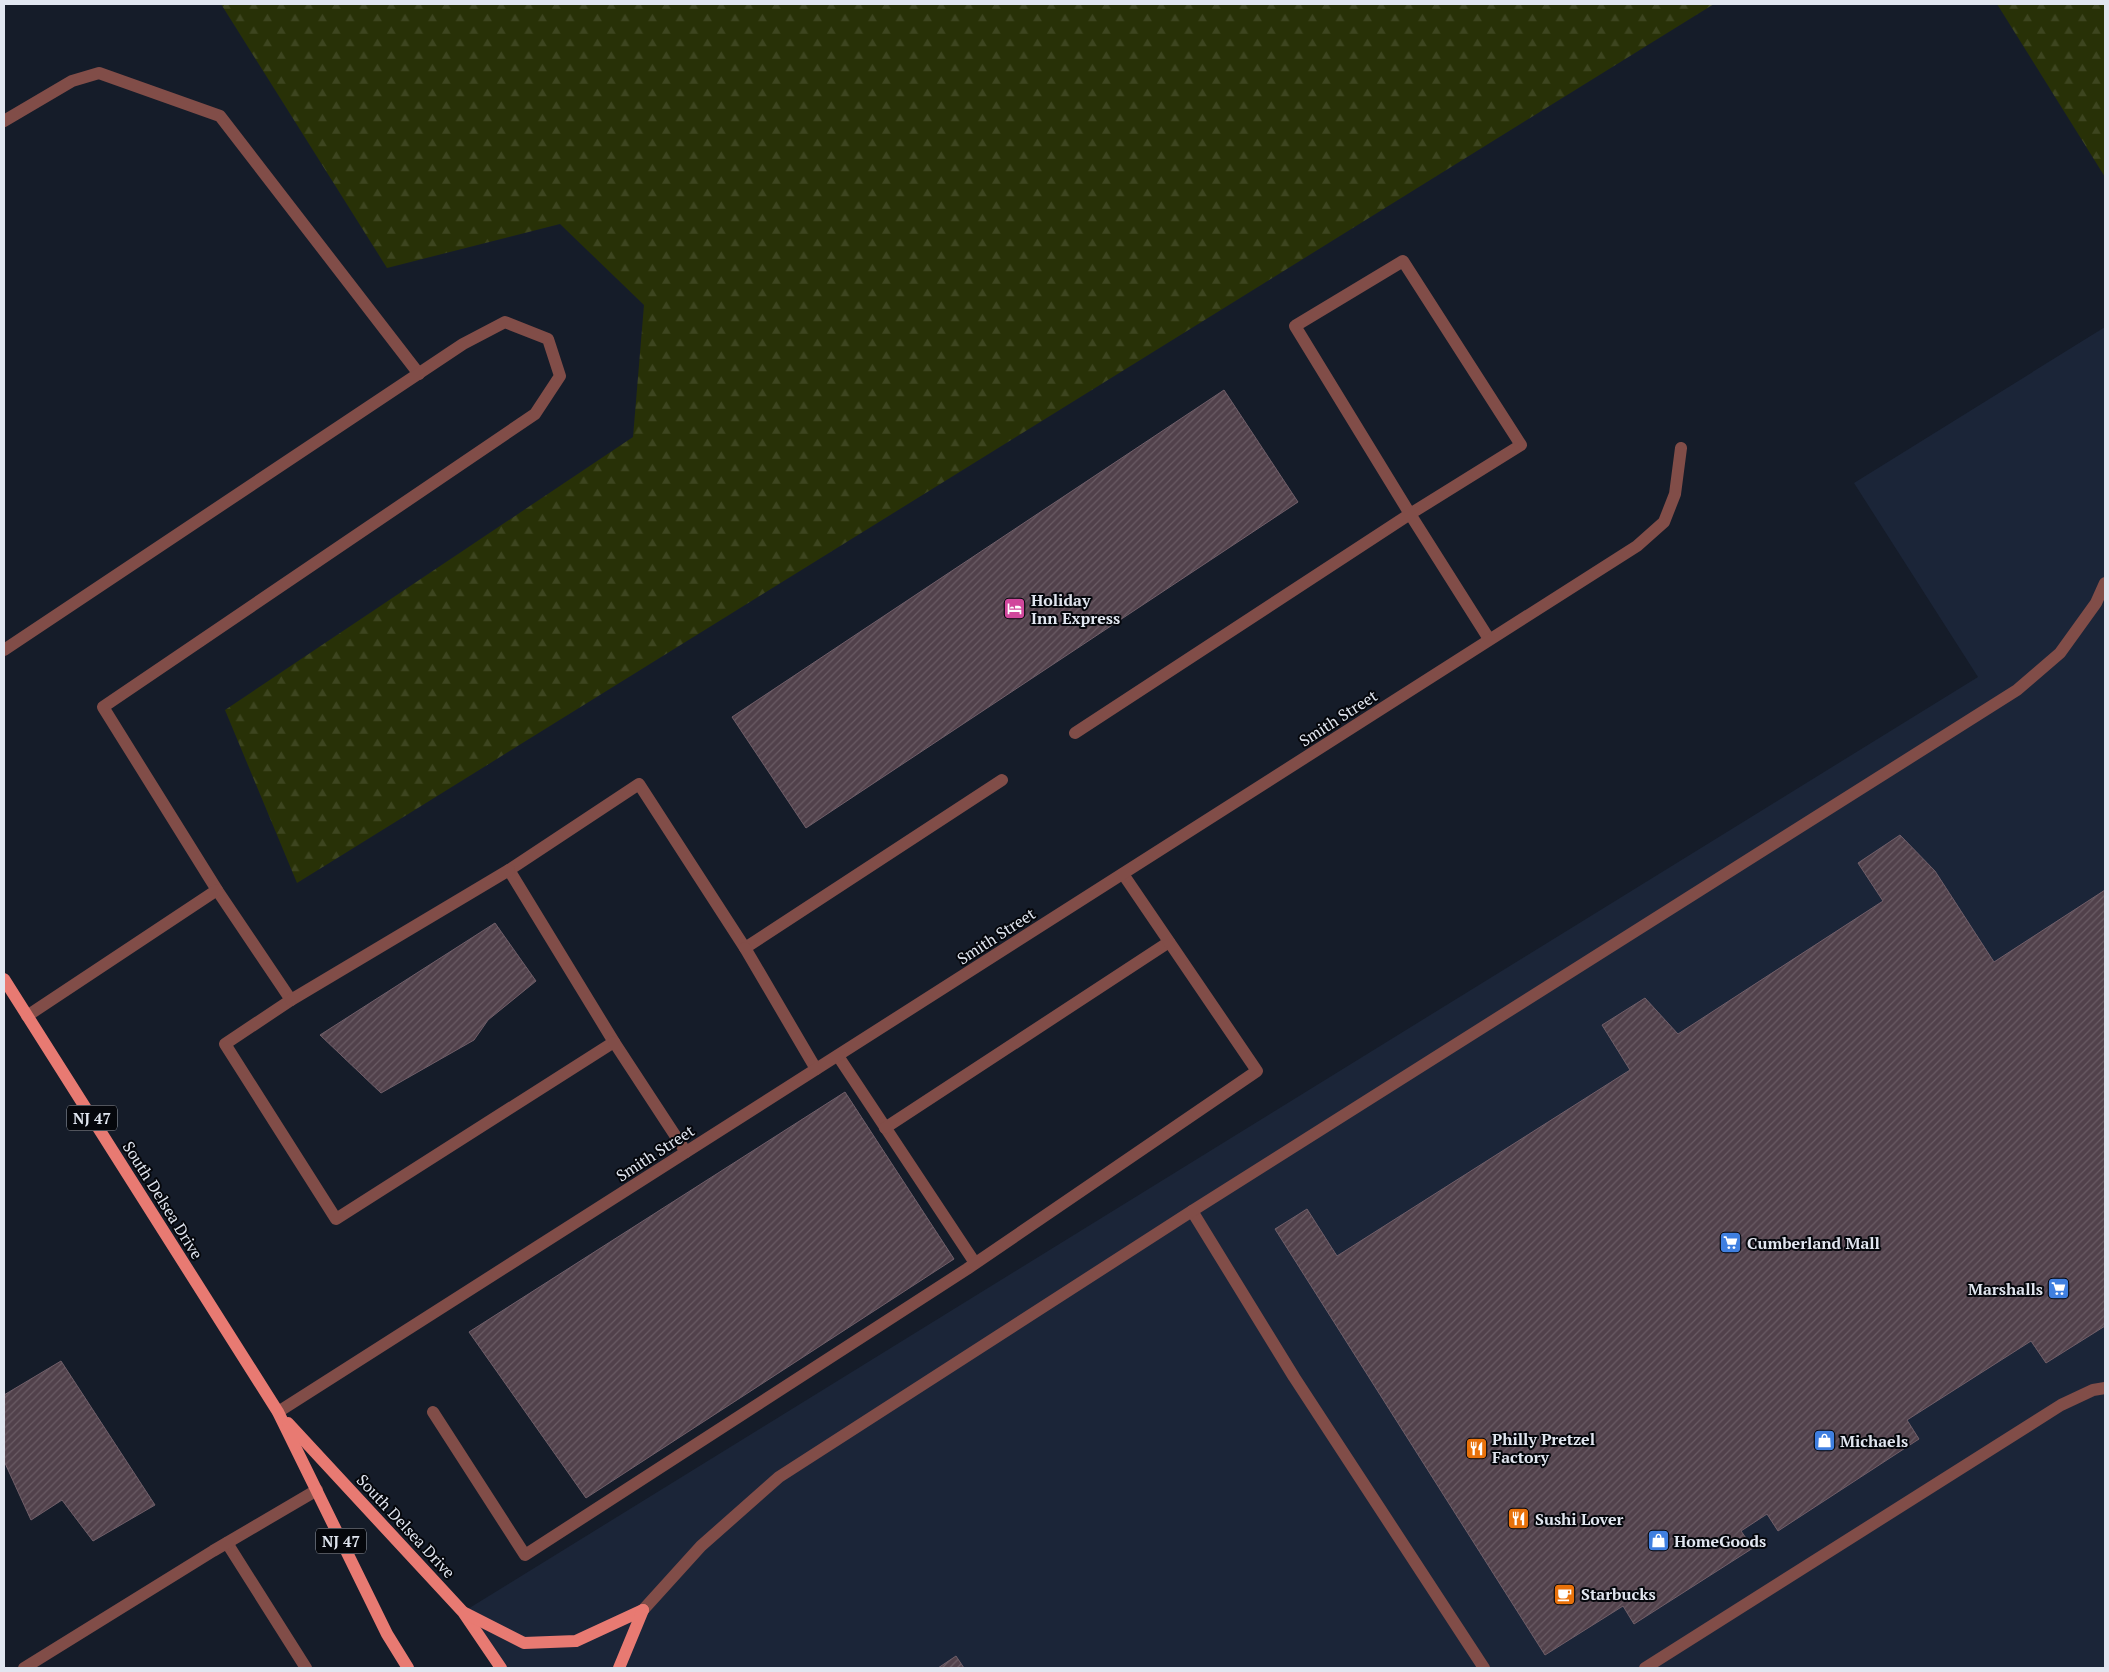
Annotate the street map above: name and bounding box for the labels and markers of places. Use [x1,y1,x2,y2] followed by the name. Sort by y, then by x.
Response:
[1031,589,1120,629] place label: Holiday Inn Express
[1003,597,1027,621] hotel icon: Holiday Inn Express
[1719,1231,1743,1255] supermarket icon: Cumberland Mall
[1747,1232,1880,1254] place label: Cumberland Mall
[2047,1277,2071,1301] supermarket icon: Marshalls
[1968,1278,2043,1300] place label: Marshalls
[1492,1428,1595,1468] place label: Philly Pretzel Factory
[1812,1429,1836,1453] shop icon: Michaels
[1840,1430,1908,1452] place label: Michaels
[1464,1436,1488,1460] restaurant icon: Philly Pretzel Factory
[1507,1507,1531,1531] restaurant icon: Sushi Lover
[1535,1508,1624,1530] place label: Sushi Lover
[1646,1529,1670,1553] shop icon: HomeGoods
[1674,1530,1766,1552] place label: HomeGoods
[1553,1582,1577,1606] cafe icon: Starbucks
[1581,1583,1656,1605] place label: Starbucks

